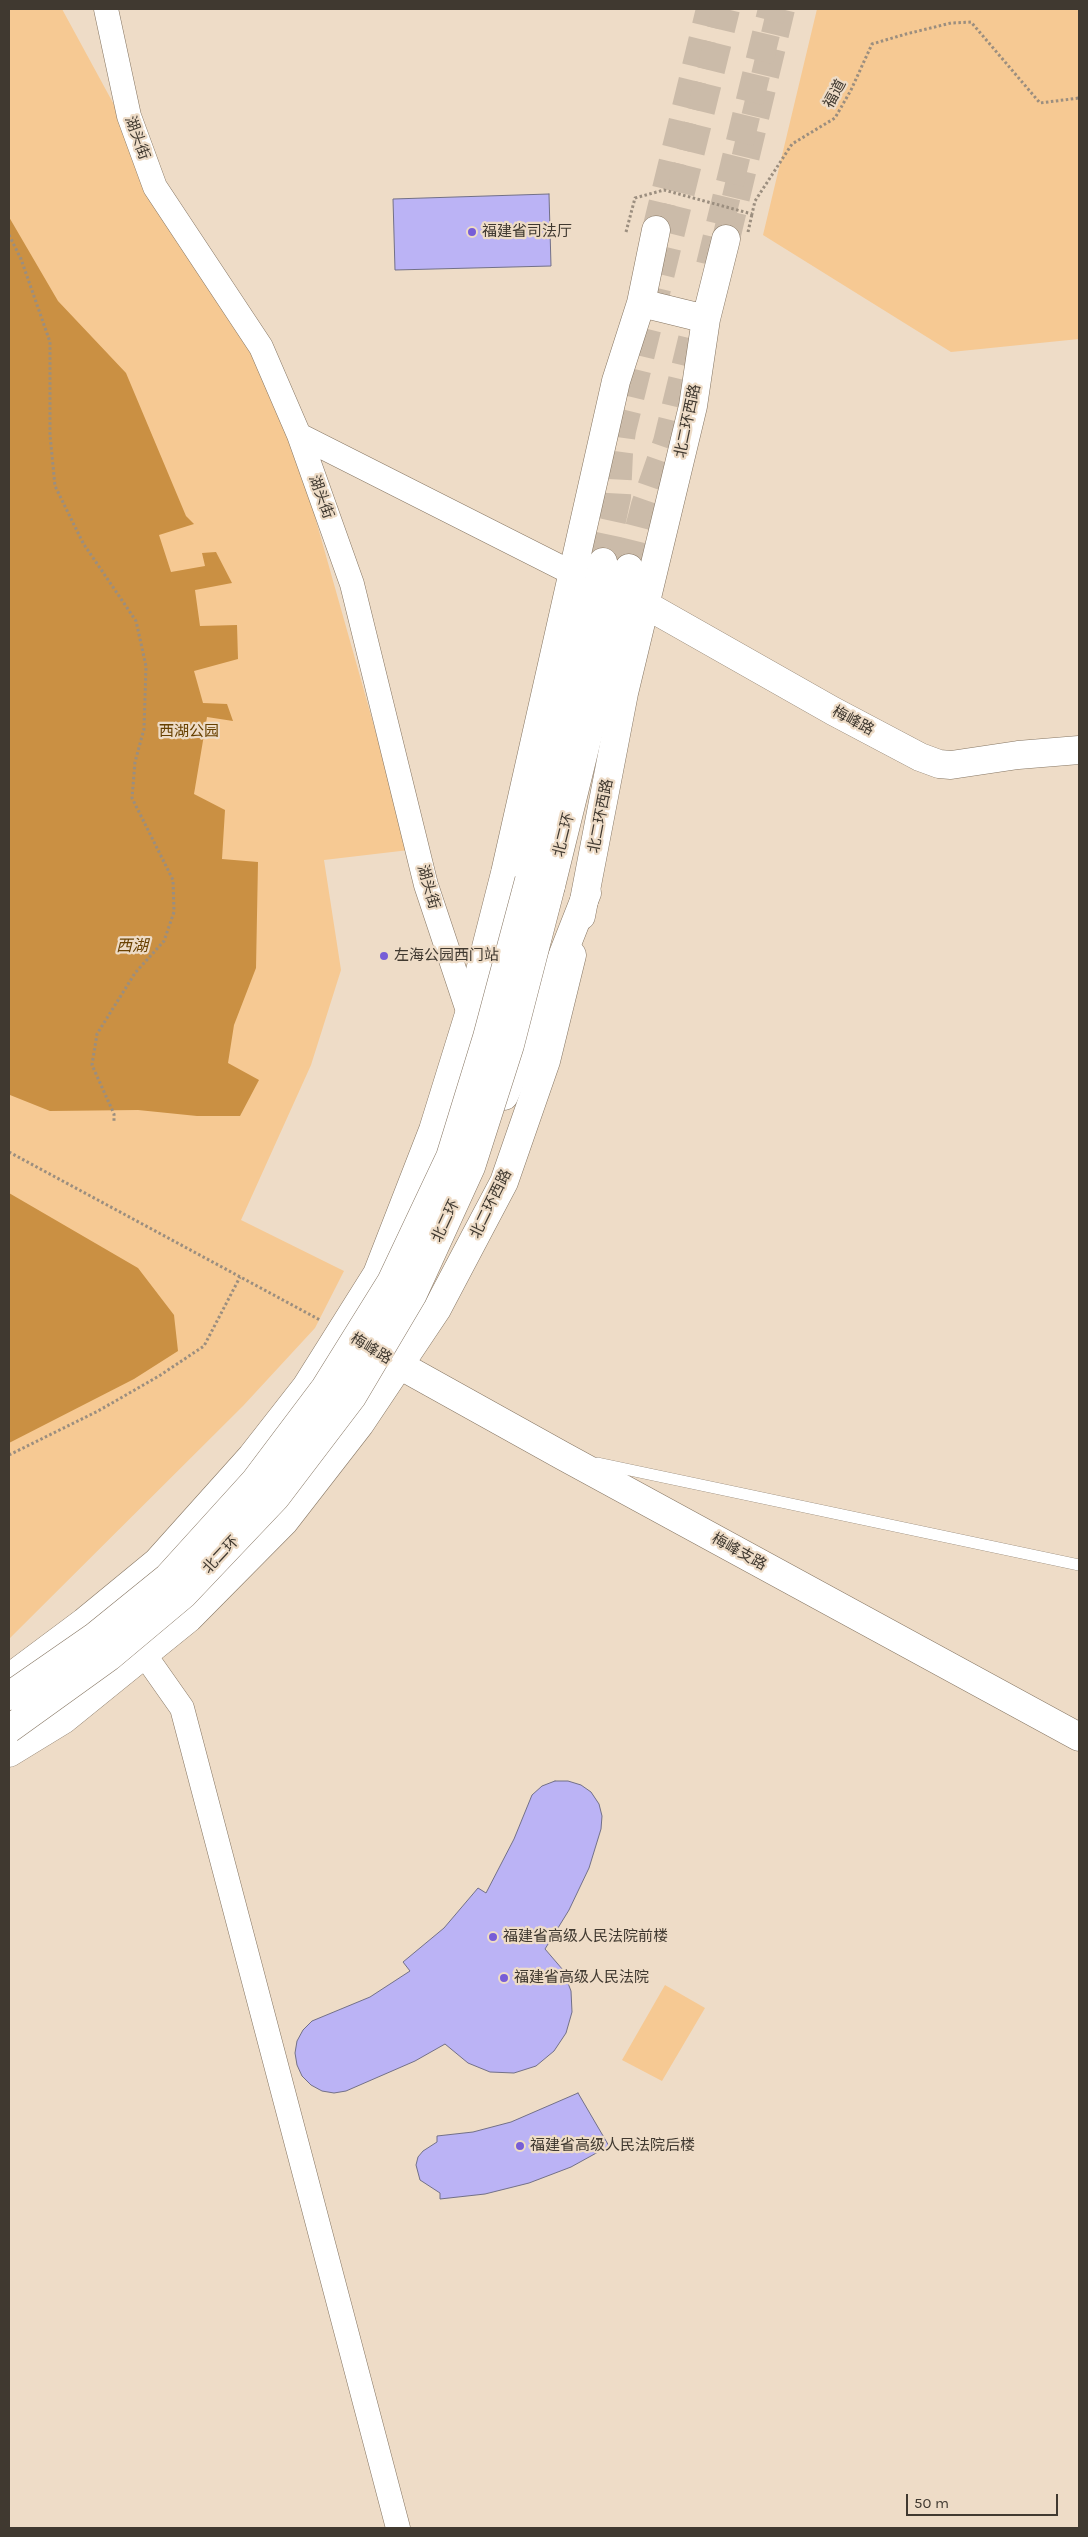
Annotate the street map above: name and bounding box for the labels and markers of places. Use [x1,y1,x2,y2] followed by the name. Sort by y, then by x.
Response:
[482,223,572,241] place label: 福建省司法厅
[466,226,478,238] marker: 福建省司法厅
[394,947,499,965] place label: 左海公园西门站
[378,950,390,962] marker: 左海公园西门站
[503,1928,668,1946] place label: 福建省高级人民法院前楼
[487,1931,499,1943] marker: 福建省高级人民法院前楼
[514,1969,649,1987] place label: 福建省高级人民法院
[498,1972,510,1984] marker: 福建省高级人民法院
[530,2137,695,2155] place label: 福建省高级人民法院后楼
[514,2140,526,2152] marker: 福建省高级人民法院后楼

